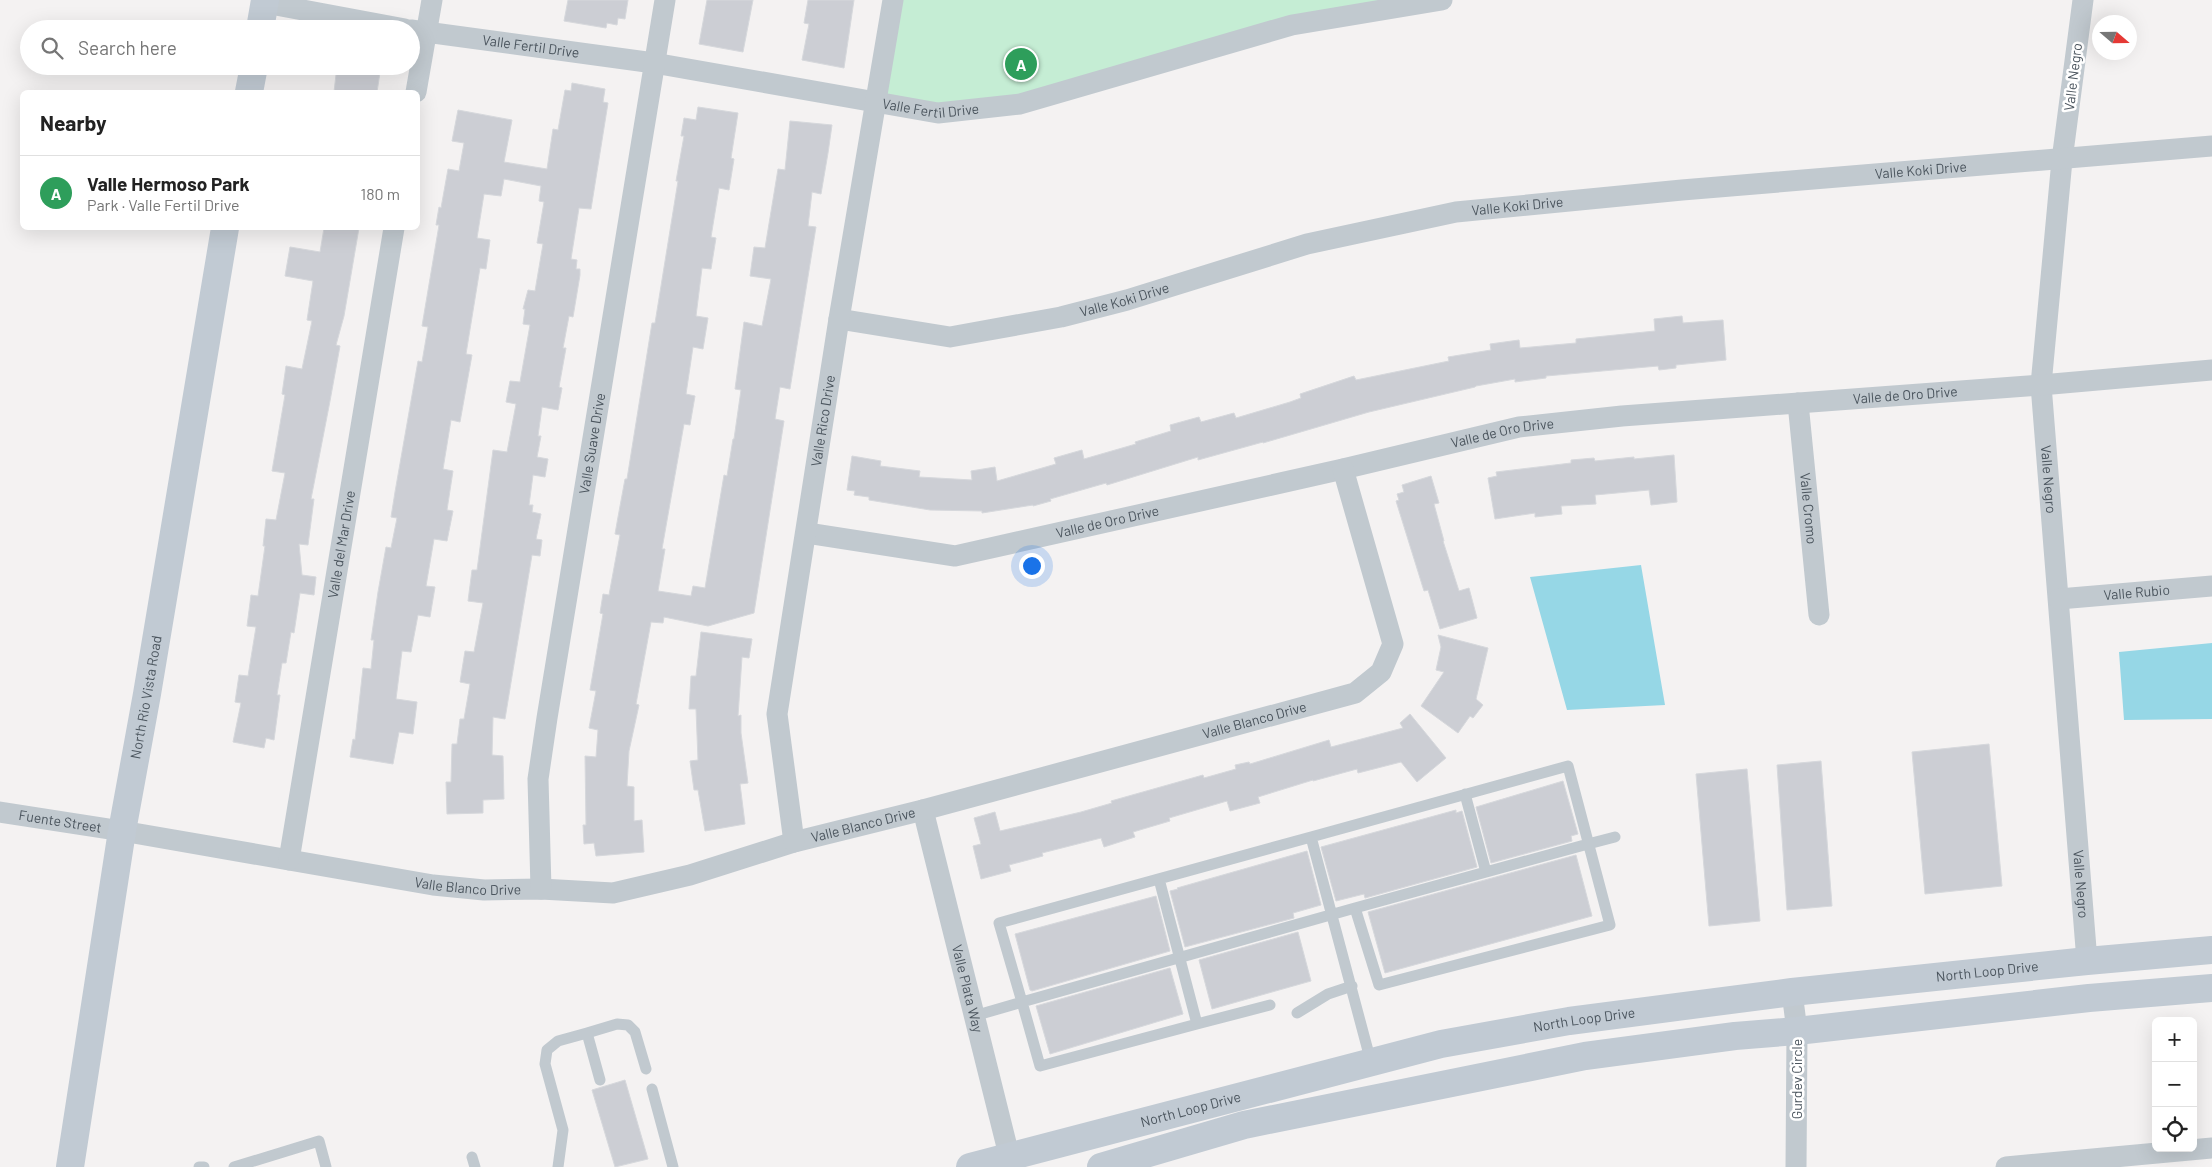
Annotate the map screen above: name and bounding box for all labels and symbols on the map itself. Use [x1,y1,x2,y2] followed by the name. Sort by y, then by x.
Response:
[2092,15,2137,60] north arrow
[481,31,580,61] street label: Valle Fertil Drive
[2060,42,2085,112] street label: Valle Negro
[1005,45,1037,83] pin: A
[881,94,980,121] street label: Valle Fertil Drive
[1874,157,1967,182] street label: Valle Koki Drive
[1471,193,1564,218] street label: Valle Koki Drive
[1078,278,1171,320] street label: Valle Koki Drive
[807,374,838,468] street label: Valle Rico Drive
[1852,382,1958,407] street label: Valle de Oro Drive
[575,392,608,495] street label: Valle Suave Drive
[1449,414,1555,451] street label: Valle de Oro Drive
[2038,444,2060,514] street label: Valle Negro
[1797,472,1821,545] street label: Valle Cromo
[324,489,358,599] street label: Valle del Mar Drive
[1054,502,1160,541] street label: Valle de Oro Drive
[1019,553,1045,579] your location
[2103,581,2171,603] street label: Valle Rubio
[126,634,165,760] street label: North Rio Vista Road
[1200,698,1308,742] street label: Valle Blanco Drive
[809,803,917,845] street label: Valle Blanco Drive
[18,806,103,836] street label: Fuente Street
[2070,849,2093,919] street label: Valle Negro
[413,873,521,898] street label: Valle Blanco Drive
[949,943,987,1035] street label: Valle Plata Way
[1935,957,2039,985] street label: North Loop Drive
[1532,1003,1636,1035] street label: North Loop Drive
[1788,1039,1805,1119] street label: Gurdev Circle
[1139,1088,1242,1130] street label: North Loop Drive

